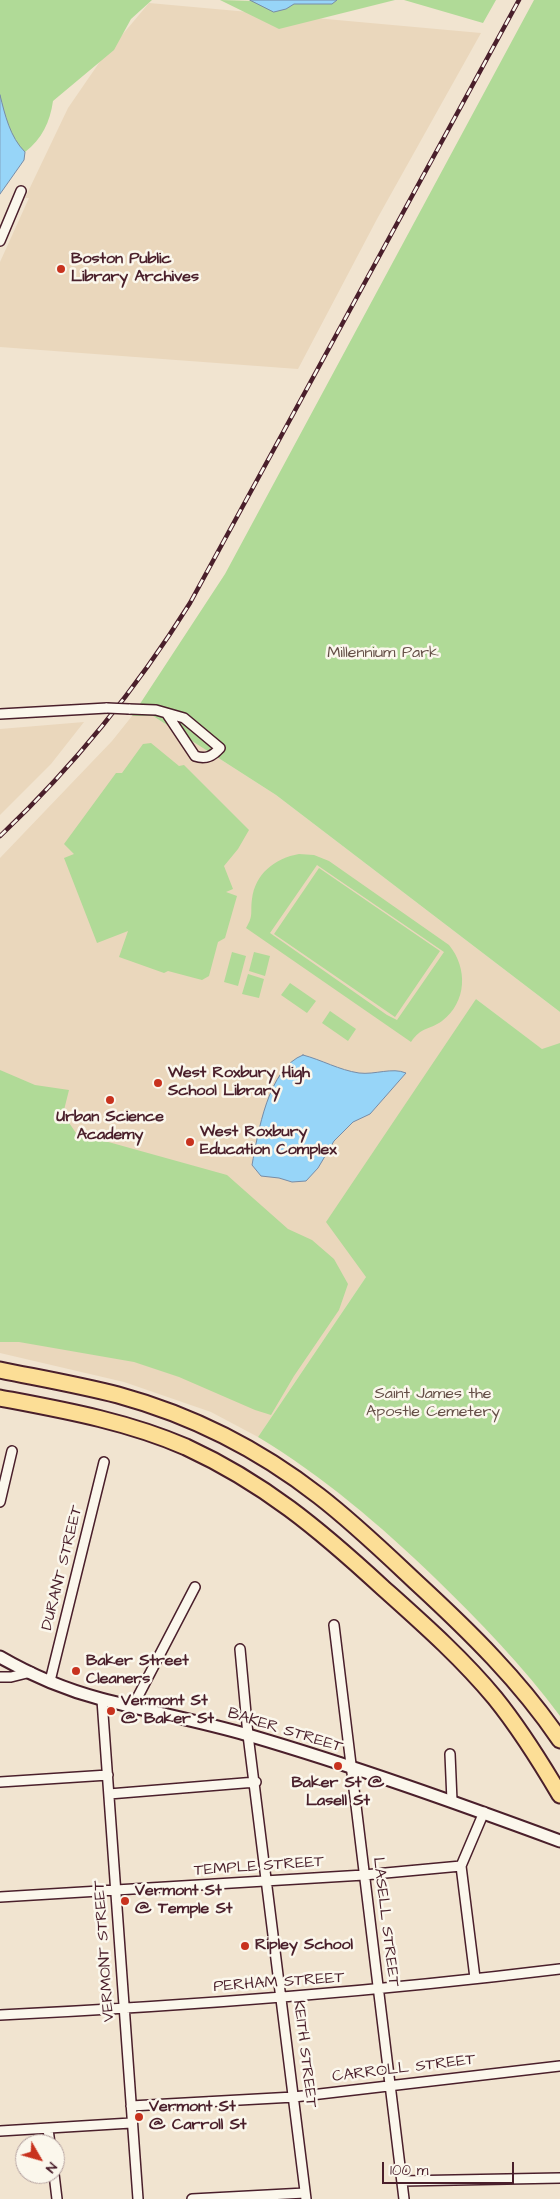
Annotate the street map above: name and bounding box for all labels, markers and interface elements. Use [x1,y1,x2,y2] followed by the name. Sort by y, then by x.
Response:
[71,250,199,288] place label: Boston Public Library Archives
[55,263,67,275] marker: Boston Public Library Archives
[327,644,439,664] park label: Millennium Park
[168,1064,310,1102] place label: West Roxbury High School Library
[152,1077,164,1089] marker: West Roxbury High School Library
[104,1094,116,1106] marker: Urban Science Academy
[56,1108,164,1146] place label: Urban Science Academy
[200,1123,337,1161] place label: West Roxbury Education Complex
[184,1136,196,1148] marker: West Roxbury Education Complex
[366,1385,500,1423] park label: Saint James the Apostle Cemetery
[38,1504,88,1632] street label: DURANT STREET
[86,1652,189,1690] place label: Baker Street Cleaners
[70,1665,82,1677] marker: Baker Street Cleaners
[121,1692,214,1730] place label: Vermont St @ Baker St
[225,1704,345,1758] street label: BAKER STREET
[105,1705,117,1717] marker: Vermont St @ Baker St
[332,1760,344,1772] marker: Baker St @ Lasell St
[291,1774,385,1812] place label: Baker St @ Lasell St
[193,1853,325,1881] street label: TEMPLE STREET
[368,1856,402,1988] street label: LASELL STREET
[90,1880,120,2022] street label: VERMONT STREET
[135,1882,232,1920] place label: Vermont St @ Temple St
[119,1895,131,1907] marker: Vermont St @ Temple St
[255,1936,353,1956] place label: Ripley School
[239,1940,251,1952] marker: Ripley School
[213,1969,345,1997] street label: PERHAM STREET
[288,1999,320,2109] street label: KEITH STREET
[331,2051,477,2087] street label: CARROLL STREET
[149,2098,246,2136] place label: Vermont St @ Carroll St
[133,2111,145,2123] marker: Vermont St @ Carroll St
[15,2134,65,2184] north arrow
[385,2152,518,2184] scale bar
[40,2158,62,2177] text: N
[390,2160,429,2181] text: 100 m

